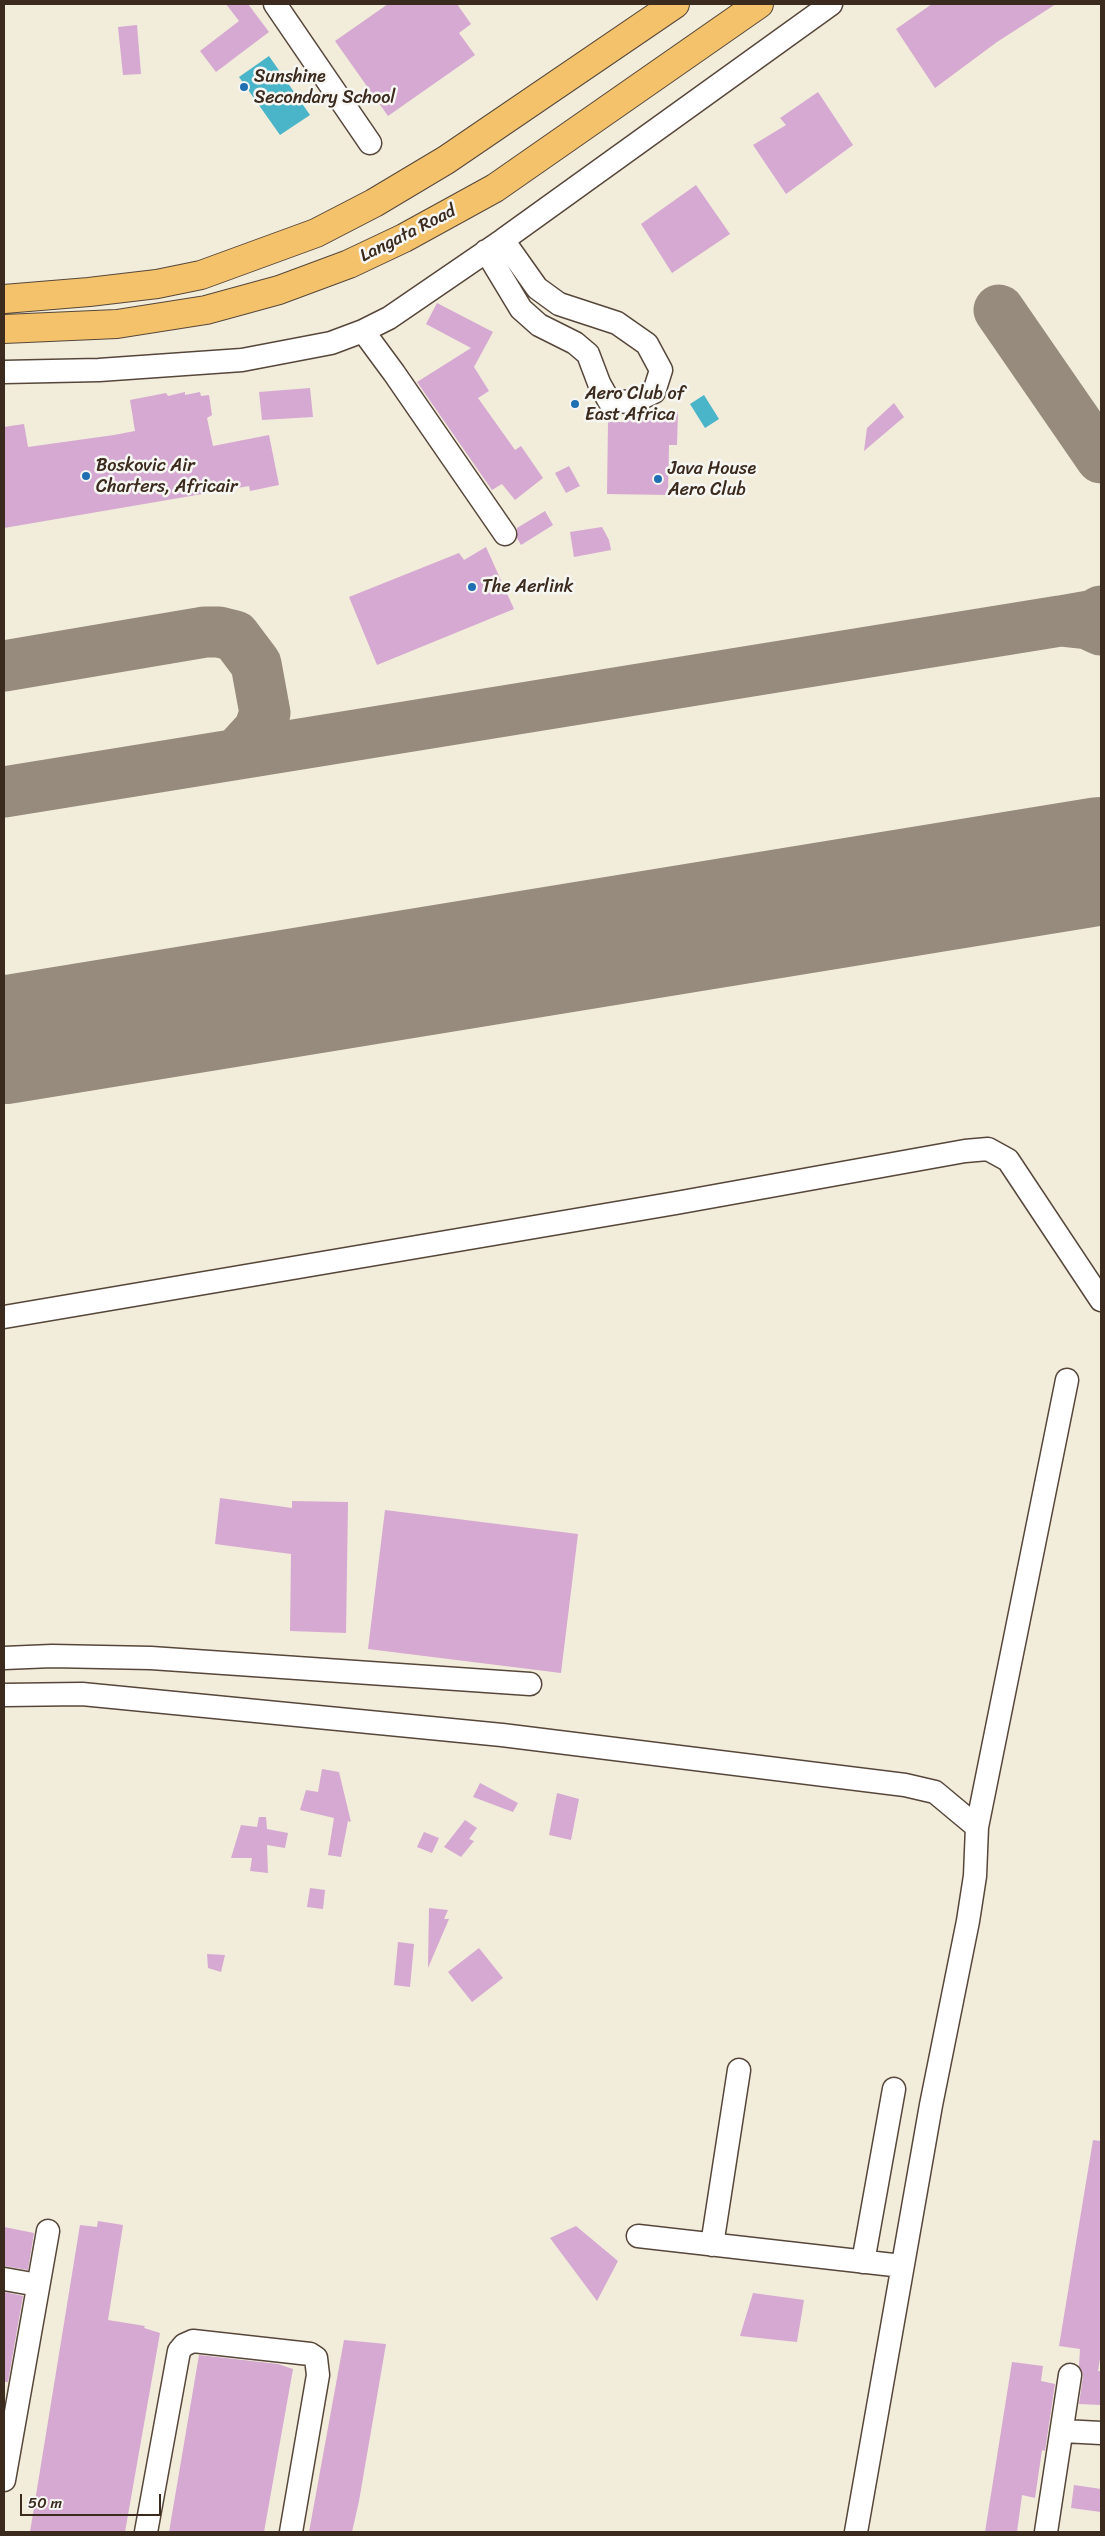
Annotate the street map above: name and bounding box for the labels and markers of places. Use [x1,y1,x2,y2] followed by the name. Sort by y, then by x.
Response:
[254,66,395,108] place label: Sunshine Secondary School
[238,81,250,93] marker: Sunshine Secondary School
[585,383,685,426] place label: Aero Club of East Africa
[569,398,581,410] marker: Aero Club of East Africa
[96,455,237,498] place label: Boskovic Air Charters, Africair
[668,458,756,500] place label: Java House Aero Club
[80,470,92,482] marker: Boskovic Air Charters, Africair
[652,473,664,485] marker: Java House Aero Club
[482,576,573,598] place label: The Aerlink
[466,581,478,593] marker: The Aerlink

